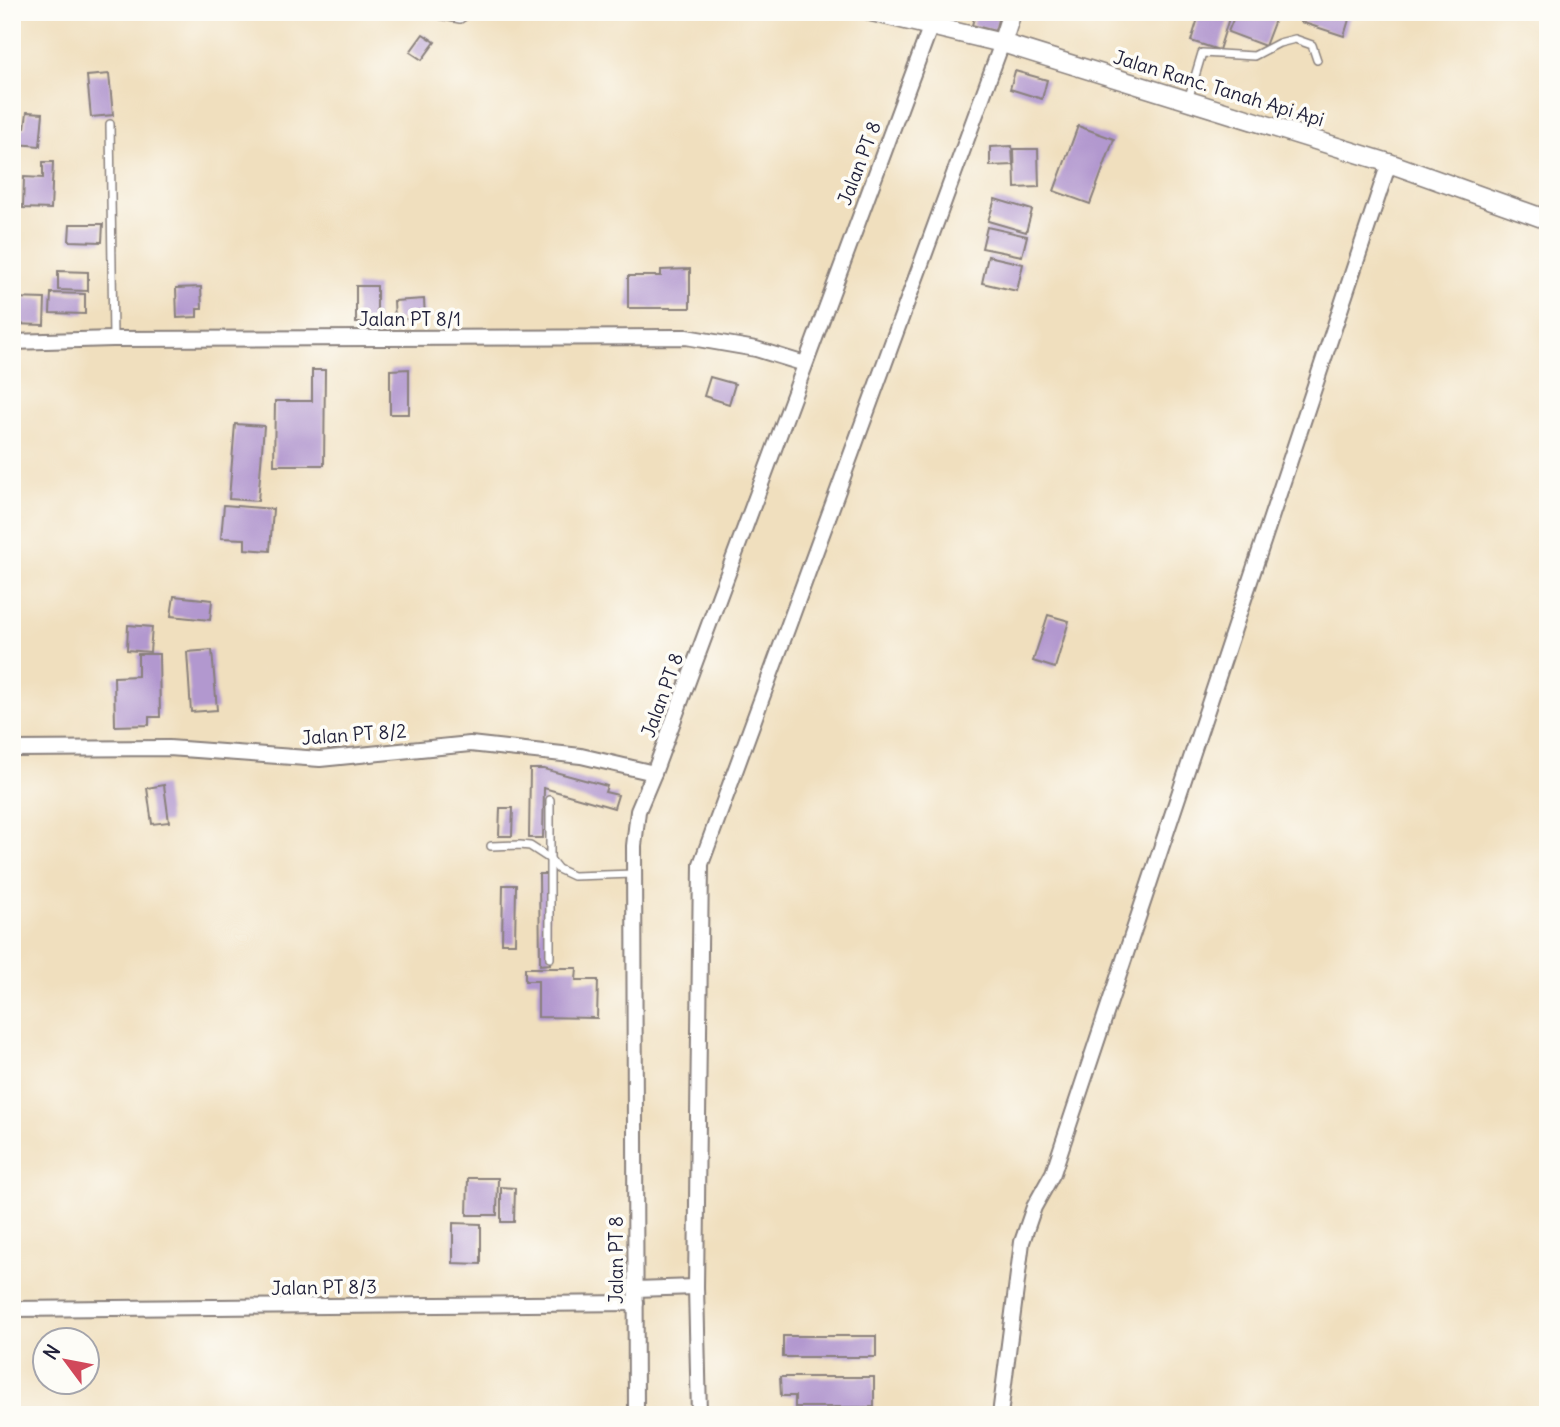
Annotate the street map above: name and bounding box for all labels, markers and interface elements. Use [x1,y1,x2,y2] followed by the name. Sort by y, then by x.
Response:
[1111,45,1327,131] street label: Jalan Ranc. Tanah Api Api
[832,118,886,208] street label: Jalan PT 8
[359,307,461,331] street label: Jalan PT 8/1
[636,650,688,740] street label: Jalan PT 8
[301,718,407,750] street label: Jalan PT 8/2
[604,1216,628,1304] street label: Jalan PT 8
[271,1274,377,1300] street label: Jalan PT 8/3
[32,1326,102,1396] north arrow
[38,1340,65,1364] text: N

